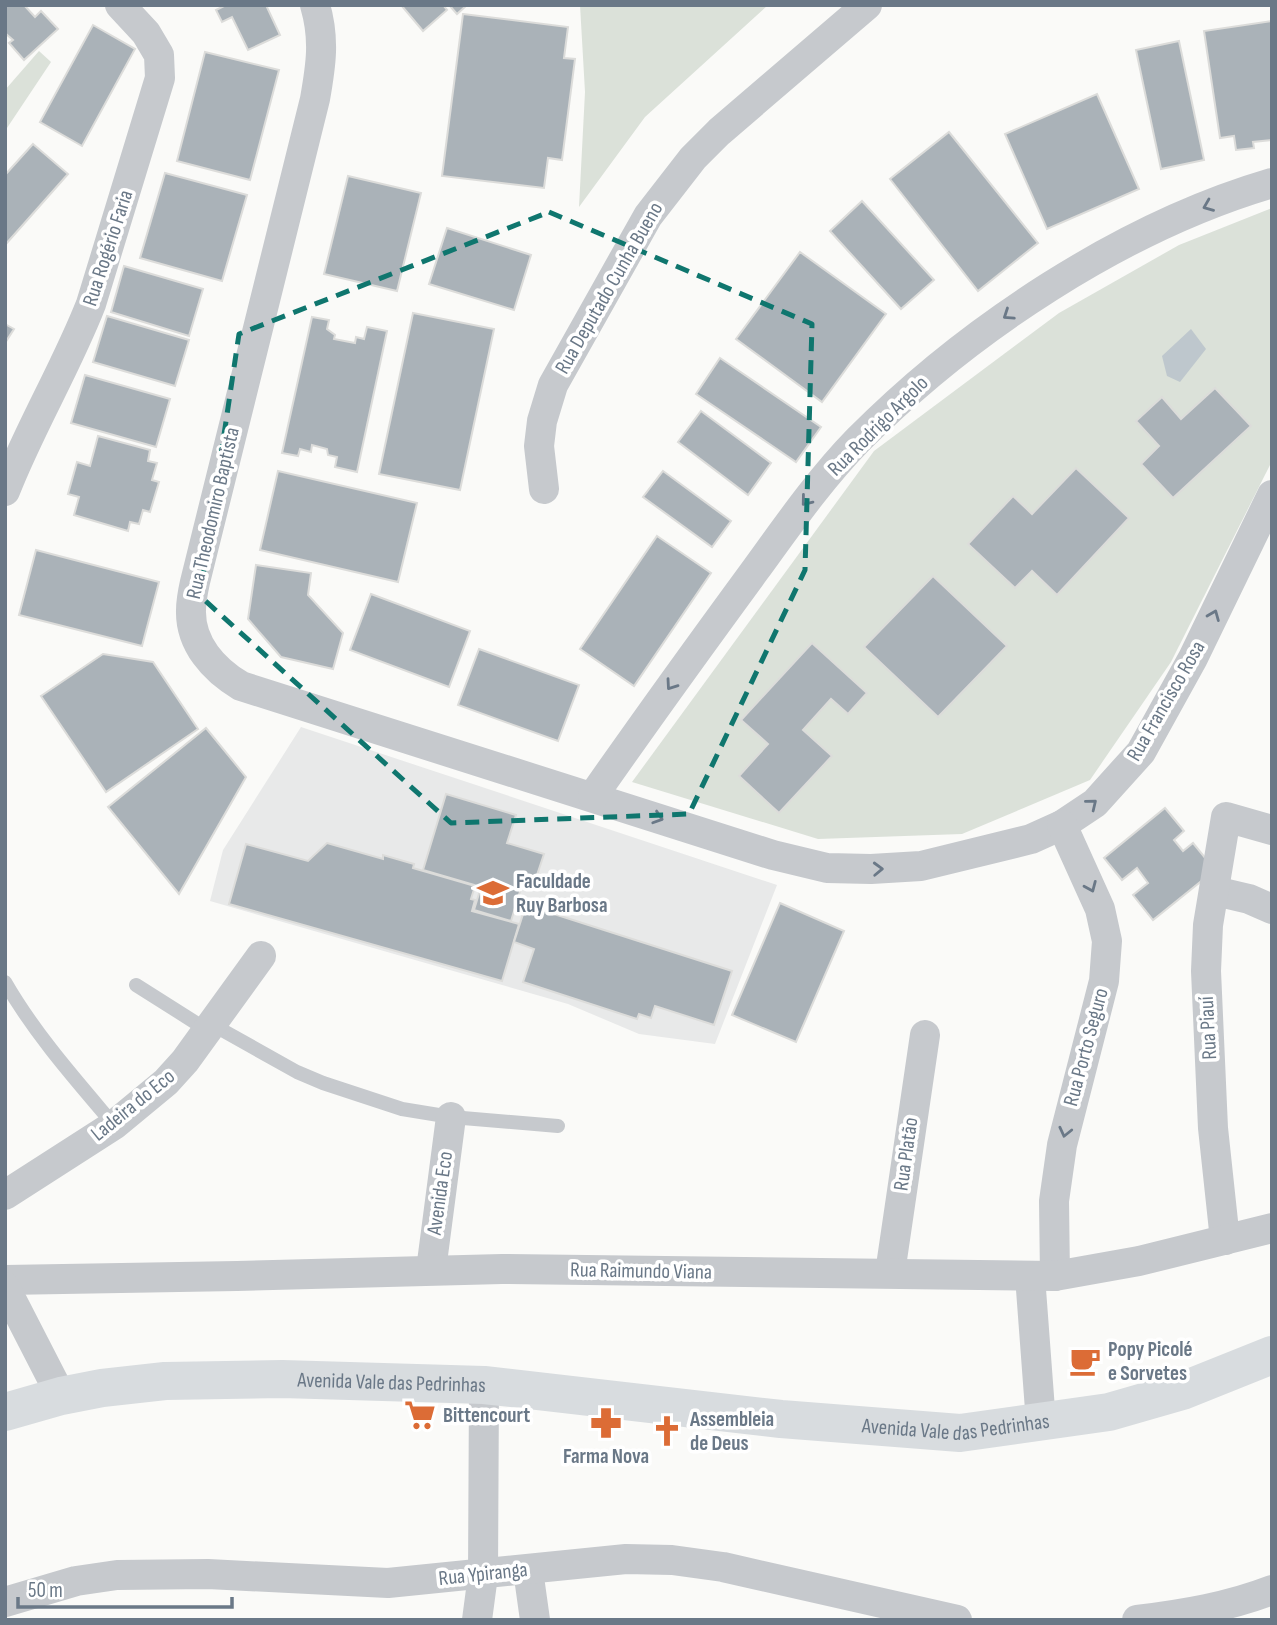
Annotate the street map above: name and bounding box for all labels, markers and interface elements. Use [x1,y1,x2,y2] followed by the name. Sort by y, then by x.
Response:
[78,187,138,309] street label: Rua Rogério Faria
[550,198,668,378] street label: Rua Deputado Cunha Bueno
[1203,198,1215,212] one-way arrow
[1003,307,1016,320] one-way arrow
[823,371,933,481] street label: Rua Rodrigo Argolo
[181,425,245,601] street label: Rua Theodomiro Baptista
[801,494,814,506] one-way arrow
[1206,609,1220,622] one-way arrow
[1122,636,1210,766] street label: Rua Francisco Rosa
[667,677,679,690] one-way arrow
[1084,800,1097,812] one-way arrow
[651,809,663,824] one-way arrow
[872,861,883,876] one-way arrow
[516,869,608,918] place label: Faculdade Ruy Barbosa
[476,876,510,910] school or university icon: Faculdade Ruy Barbosa
[1083,880,1097,893] one-way arrow
[1058,985,1114,1109] street label: Rua Porto Seguro
[1194,996,1222,1060] street label: Rua Piauí
[86,1064,180,1146] street label: Ladeira do Eco
[888,1116,924,1192] street label: Rua Platão
[1058,1126,1073,1138] one-way arrow
[422,1150,458,1237] street label: Avenida Eco
[570,1257,712,1285] street label: Rua Raimundo Viana
[1108,1337,1193,1386] place label: Popy Picolé e Sorvetes
[1068,1344,1102,1378] cafe icon: Popy Picolé e Sorvetes
[296,1367,486,1398] street label: Avenida Vale das Pedrinhas
[403,1398,437,1432] supermarket icon: Bittencourt
[443,1403,530,1428] place label: Bittencourt
[589,1406,623,1440] pharmacy icon: Farma Nova
[689,1407,774,1456] place label: Assembleia de Deus
[860,1408,1051,1446] street label: Avenida Vale das Pedrinhas
[650,1414,684,1448] church icon: Assembleia de Deus
[563,1444,649,1469] place label: Farma Nova
[437,1557,529,1591] street label: Rua Ypiranga
[18,1566,231,1610] scale bar
[28,1578,63,1603] text: 50 m

